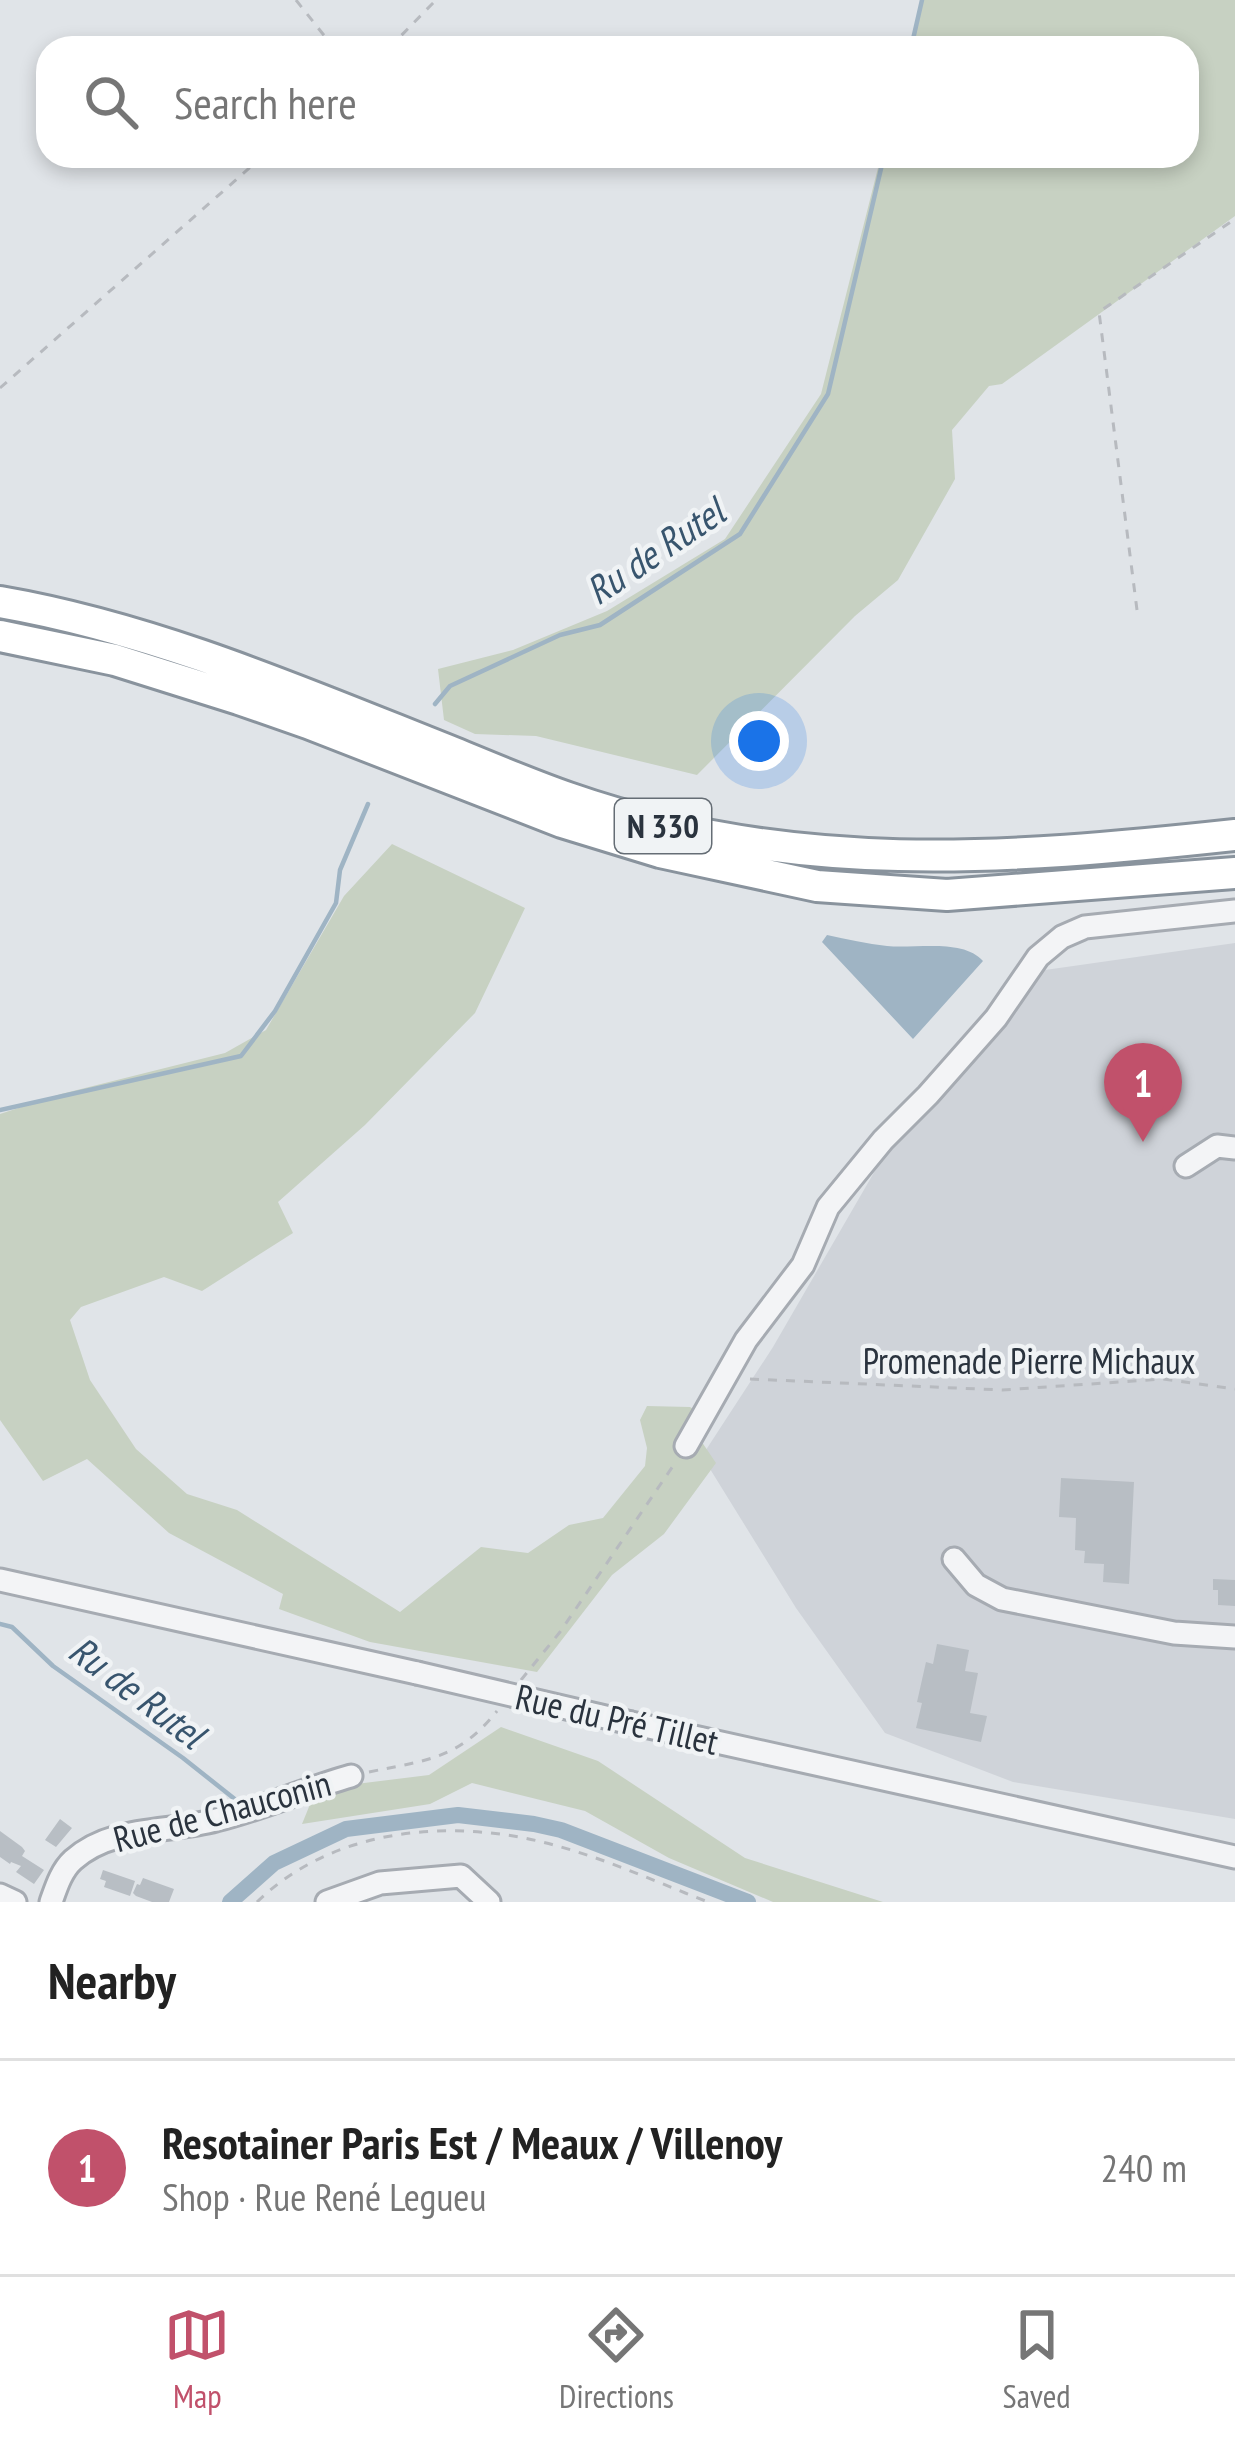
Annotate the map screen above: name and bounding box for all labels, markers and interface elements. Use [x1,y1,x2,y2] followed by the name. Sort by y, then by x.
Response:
[36,36,1199,168] search box
[78,69,144,135] icon: search
[174,73,357,131] text: Search here
[576,484,737,615] water label: Ru de Rutel
[729,711,789,771] your location
[615,799,711,853] road number: N 330
[1104,1043,1182,1142] pin: 1
[863,1337,1196,1384] street label: Promenade Pierre Michaux
[59,1624,218,1761] water label: Ru de Rutel
[511,1672,723,1765] street label: Rue du Pré Tillet
[108,1759,336,1862] street label: Rue de Chauconin
[48,1947,176,2013] text: Nearby
[162,2113,782,2171] text: Resotainer Paris Est / Meaux / Villenoy
[78,2142,96,2193] text: 1
[1101,2142,1187,2193] text: 240 m
[162,2171,486,2222] text: Shop · Rue René Legueu
[164,2302,230,2417] tab: Map
[559,2302,674,2417] tab: Directions
[1003,2302,1071,2417] tab: Saved

